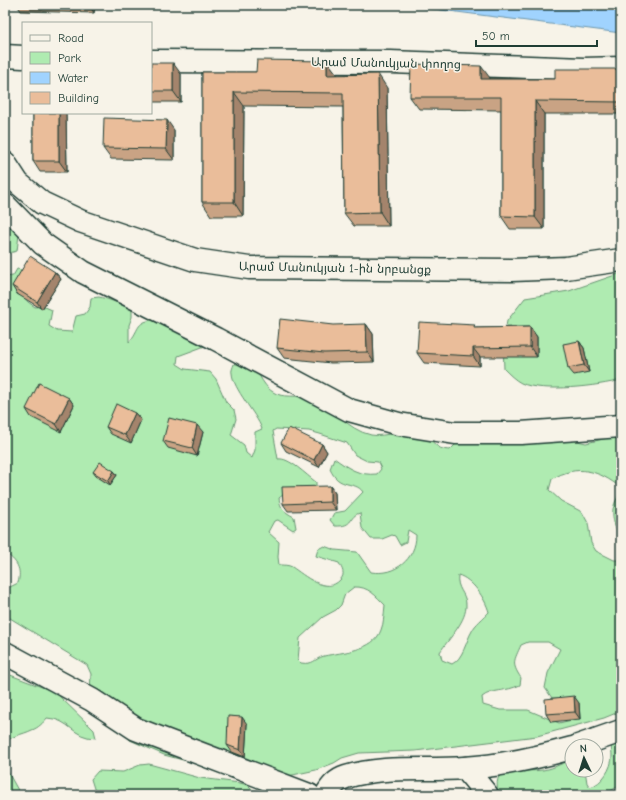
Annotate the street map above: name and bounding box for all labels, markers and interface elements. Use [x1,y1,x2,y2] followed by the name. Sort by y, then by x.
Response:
[22,22,152,114] legend
[476,22,597,48] scale bar
[482,29,510,43] text: 50 m
[58,31,84,45] text: Road
[58,51,81,65] text: Park
[311,55,461,71] street label: Արամ Մանուկյան փողոց
[58,71,88,85] text: Water
[58,91,99,105] text: Building
[239,259,431,277] street label: Արամ Մանուկյան 1-ին նրբանցք
[564,738,604,778] north arrow
[579,742,587,755] text: N

